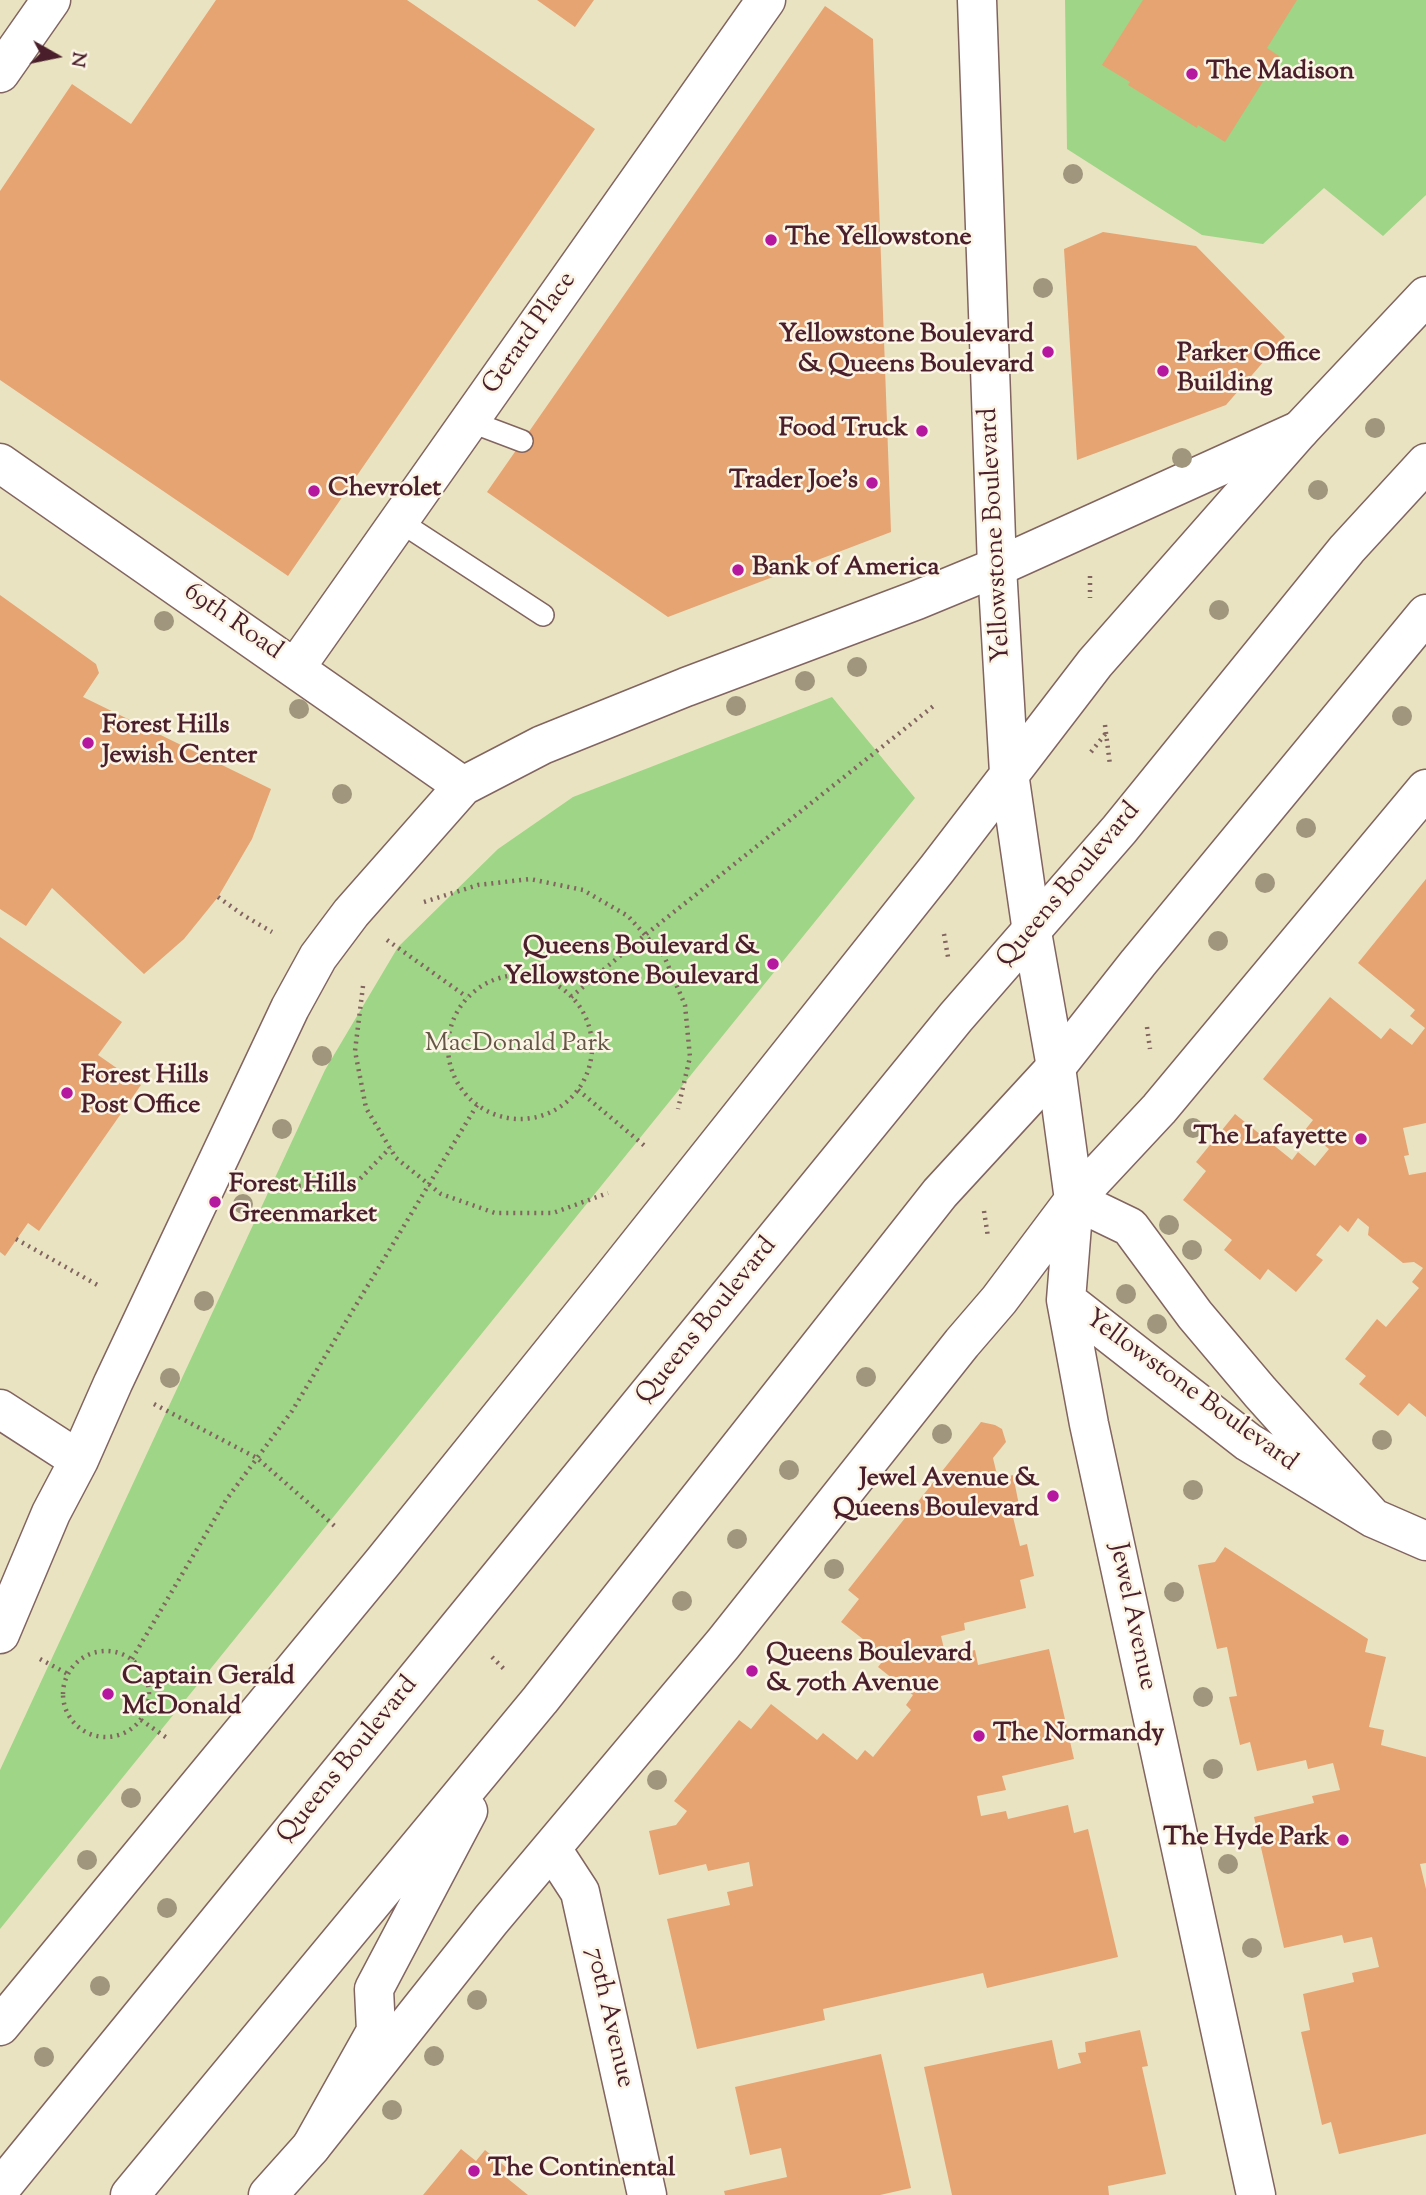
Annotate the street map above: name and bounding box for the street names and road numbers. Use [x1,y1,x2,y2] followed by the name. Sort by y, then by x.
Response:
[477,267,585,401] street label: Gerard Place
[975,407,1019,663] street label: Yellowstone Boulevard
[177,578,287,668] street label: 69th Road
[992,797,1148,975] street label: Queens Boulevard
[631,1232,785,1412] street label: Queens Boulevard
[1078,1304,1302,1480] street label: Yellowstone Boulevard
[1100,1541,1162,1693] street label: Jewel Avenue
[272,1671,426,1851] street label: Queens Boulevard
[577,1945,639,2091] street label: 70th Avenue

